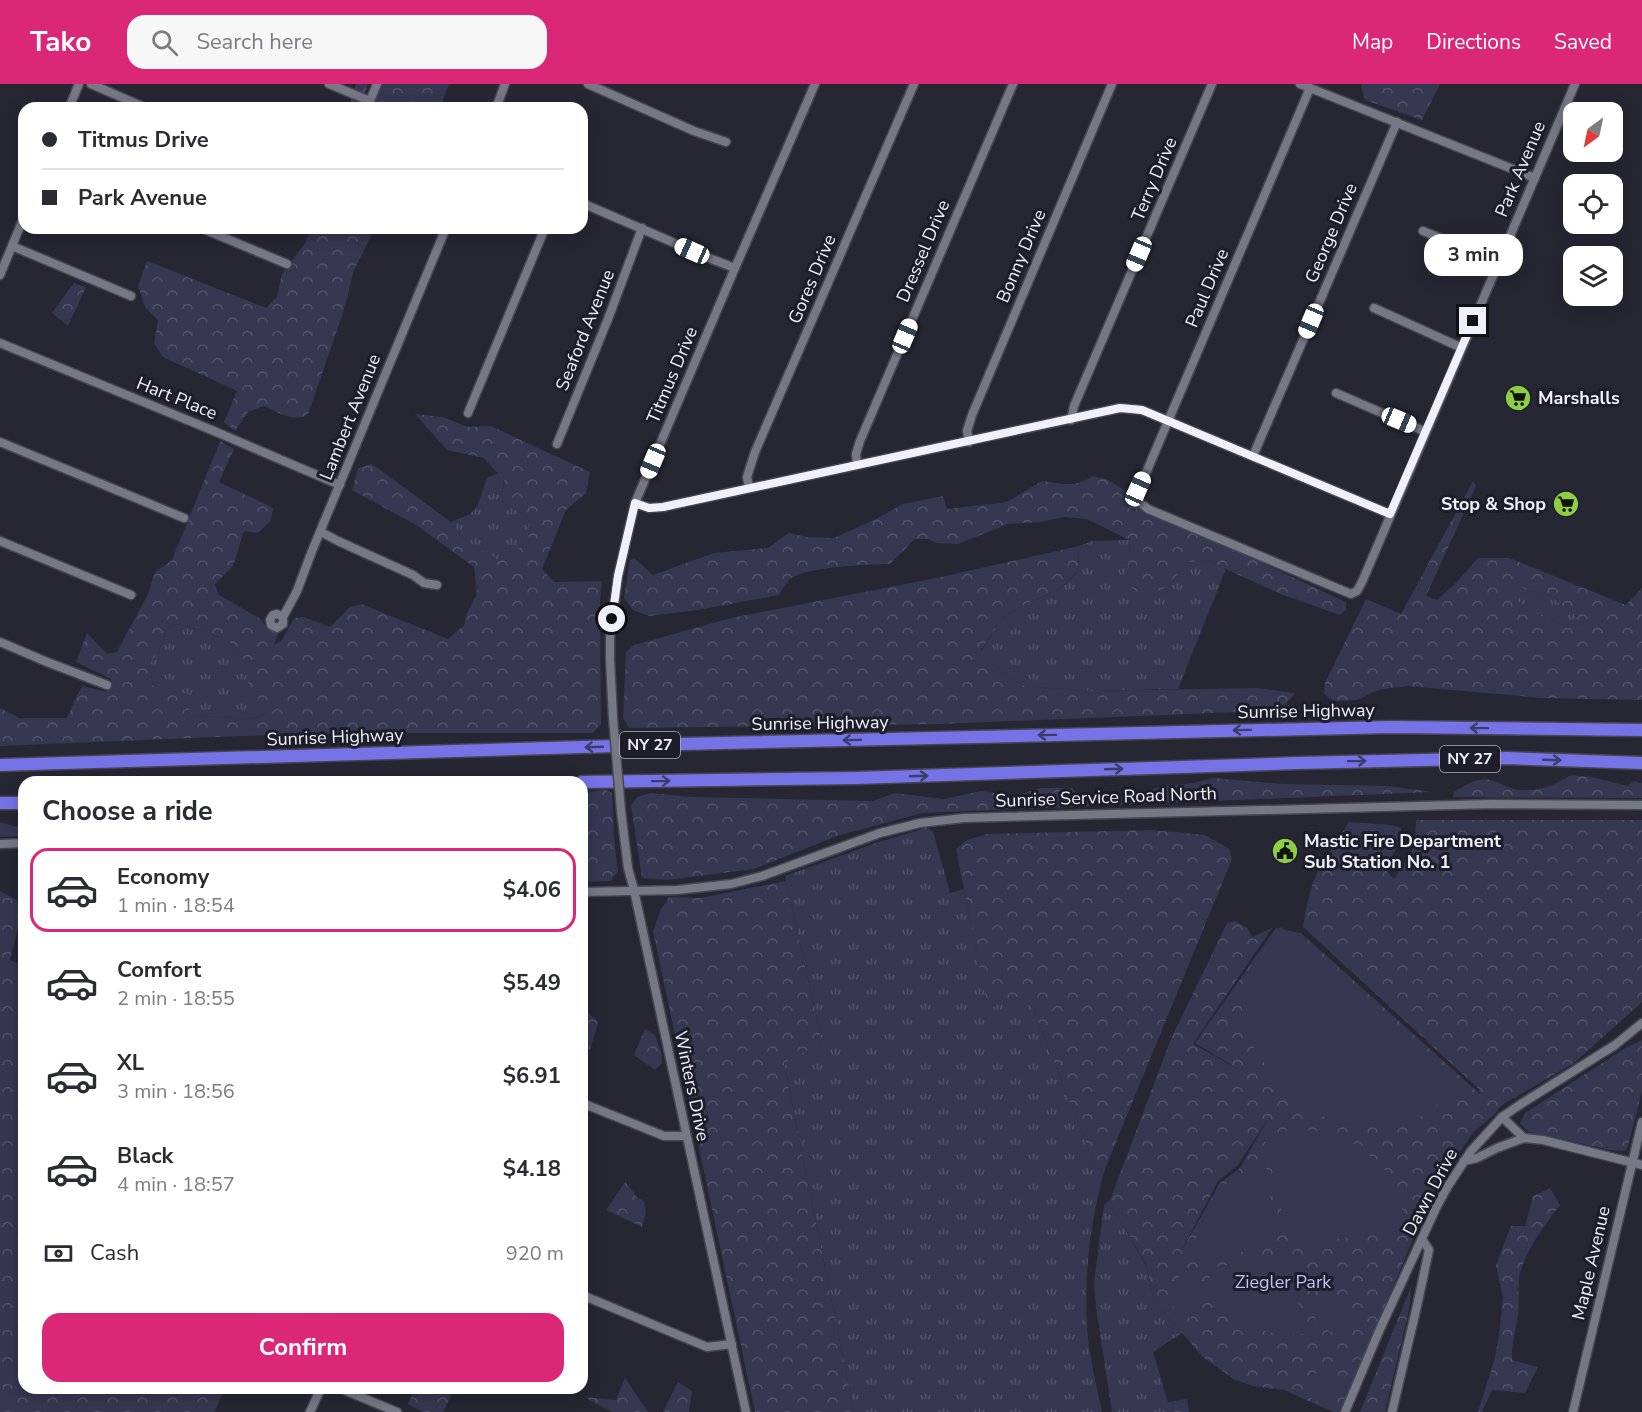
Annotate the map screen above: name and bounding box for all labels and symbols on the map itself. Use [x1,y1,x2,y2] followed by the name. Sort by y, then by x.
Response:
[1563,102,1623,162] north arrow
[1489,117,1551,221] street label: Park Avenue
[1126,133,1182,225] street label: Terry Drive
[1299,179,1363,287] street label: George Drive
[891,196,955,306] street label: Dressel Drive
[991,206,1051,306] street label: Bonny Drive
[782,231,842,327] street label: Gores Drive
[1124,234,1154,274] car
[1424,234,1522,276] callout: 3 min
[672,235,712,267] car
[1180,245,1234,331] street label: Paul Drive
[550,266,620,394] street label: Seaford Avenue
[1296,301,1326,341] car
[1459,307,1486,334] route end
[890,316,920,356] car
[641,323,703,427] street label: Titmus Drive
[314,350,386,484] street label: Lambert Avenue
[133,371,221,425] street label: Hart Place
[1503,383,1533,413] supermarket icon: Marshalls
[1538,386,1620,410] place label: Marshalls
[1379,405,1419,435] car
[638,441,668,481] car
[1122,469,1154,509] car
[1551,489,1581,519] supermarket icon: Stop & Shop
[1441,492,1546,516] place label: Stop & Shop
[598,605,625,632] route start
[1237,698,1375,724] street label: Sunrise Highway
[751,710,889,736] street label: Sunrise Highway
[1469,722,1489,734] one-way arrow
[266,723,405,751] street label: Sunrise Highway
[1233,724,1253,736] one-way arrow
[1038,729,1058,741] one-way arrow
[620,732,680,758] road number: NY 27
[843,734,863,745] one-way arrow
[585,741,605,752] one-way arrow
[1440,746,1500,772] road number: NY 27
[1541,754,1561,765] one-way arrow
[1346,756,1366,767] one-way arrow
[1104,763,1124,775] one-way arrow
[909,770,929,781] one-way arrow
[651,775,671,787] one-way arrow
[995,781,1217,813] street label: Sunrise Service Road North
[1304,829,1501,874] place label: Mastic Fire Department Sub Station No. 1
[1270,836,1300,866] public building icon: Mastic Fire Department Sub Station No. 1
[669,1029,715,1143] street label: Winters Drive
[1397,1144,1463,1240] street label: Dawn Drive
[1566,1204,1616,1322] street label: Maple Avenue
[1235,1270,1332,1294] park label: Ziegler Park

